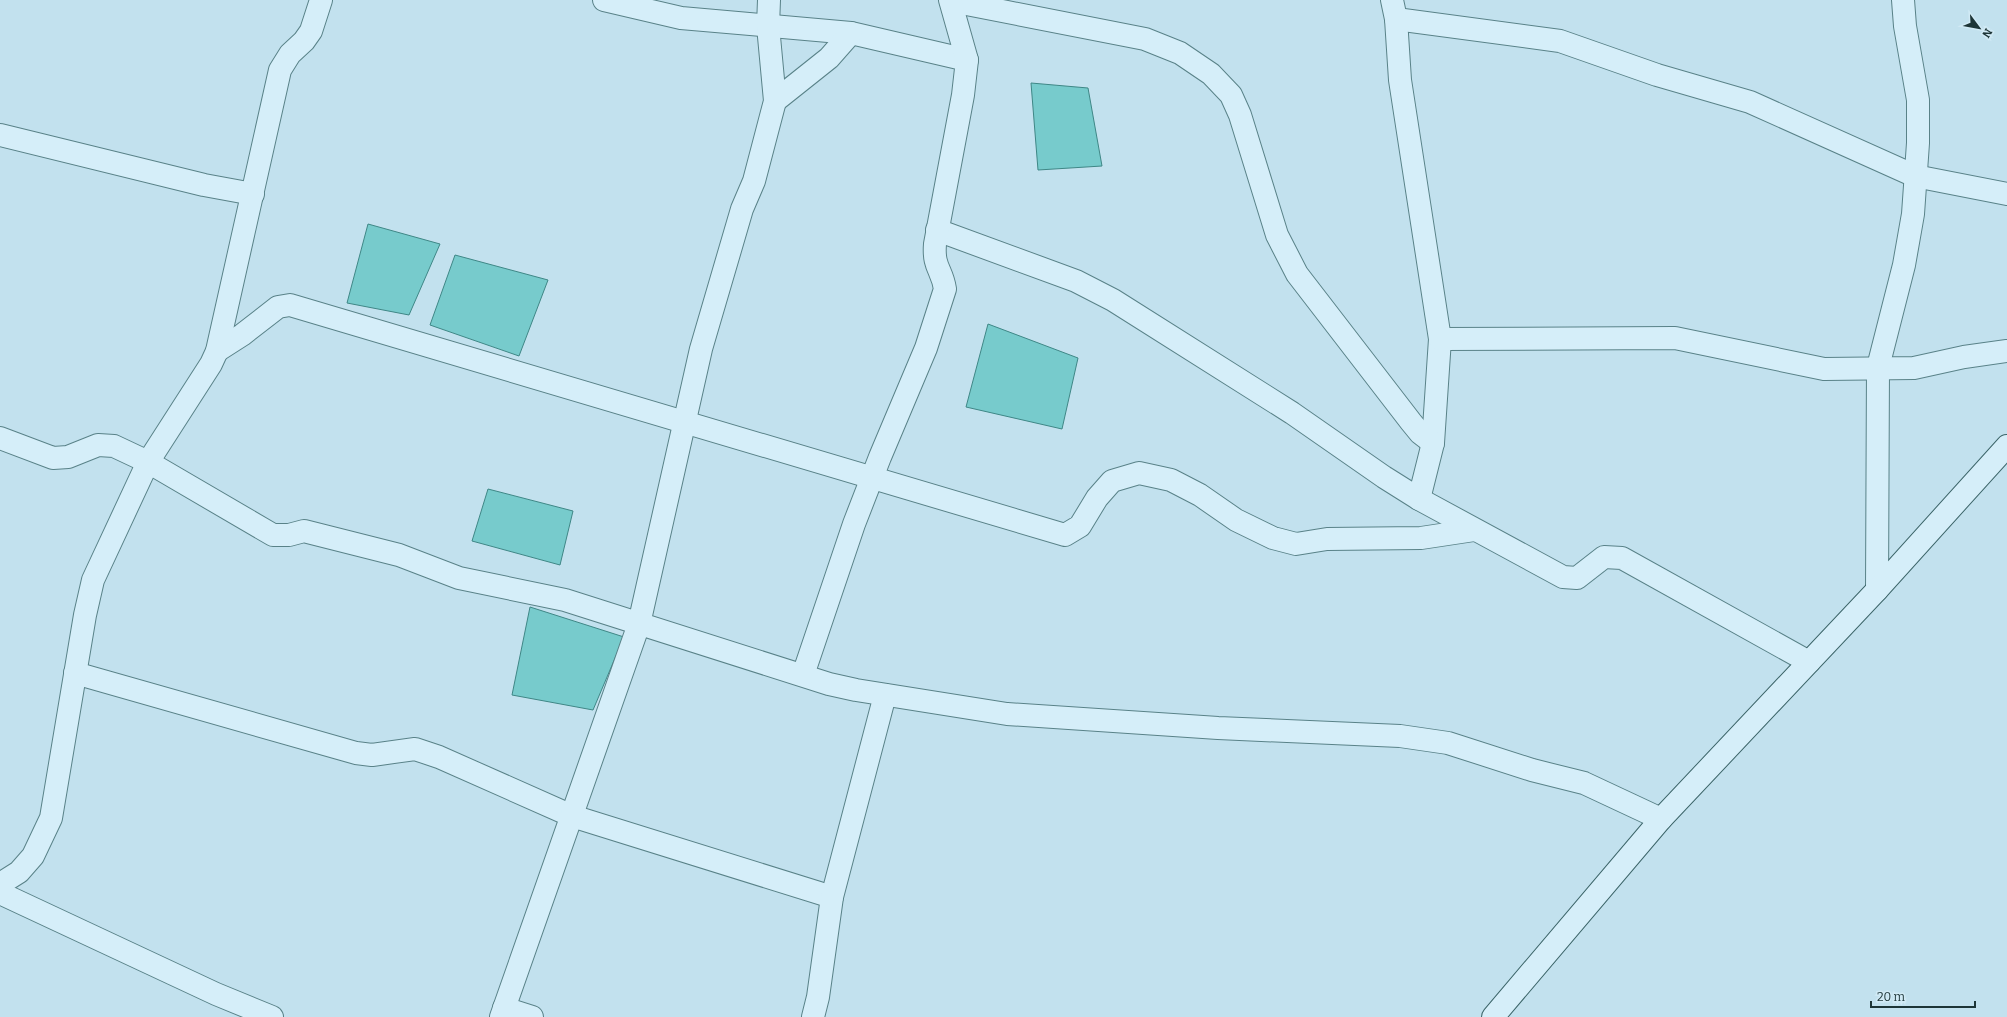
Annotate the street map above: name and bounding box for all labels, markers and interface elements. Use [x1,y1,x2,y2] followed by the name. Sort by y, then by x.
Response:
[1959,8,1999,48] north arrow
[1979,26,1995,41] text: N
[1871,983,1975,1009] scale bar
[1877,990,1906,1004] text: 20 m

